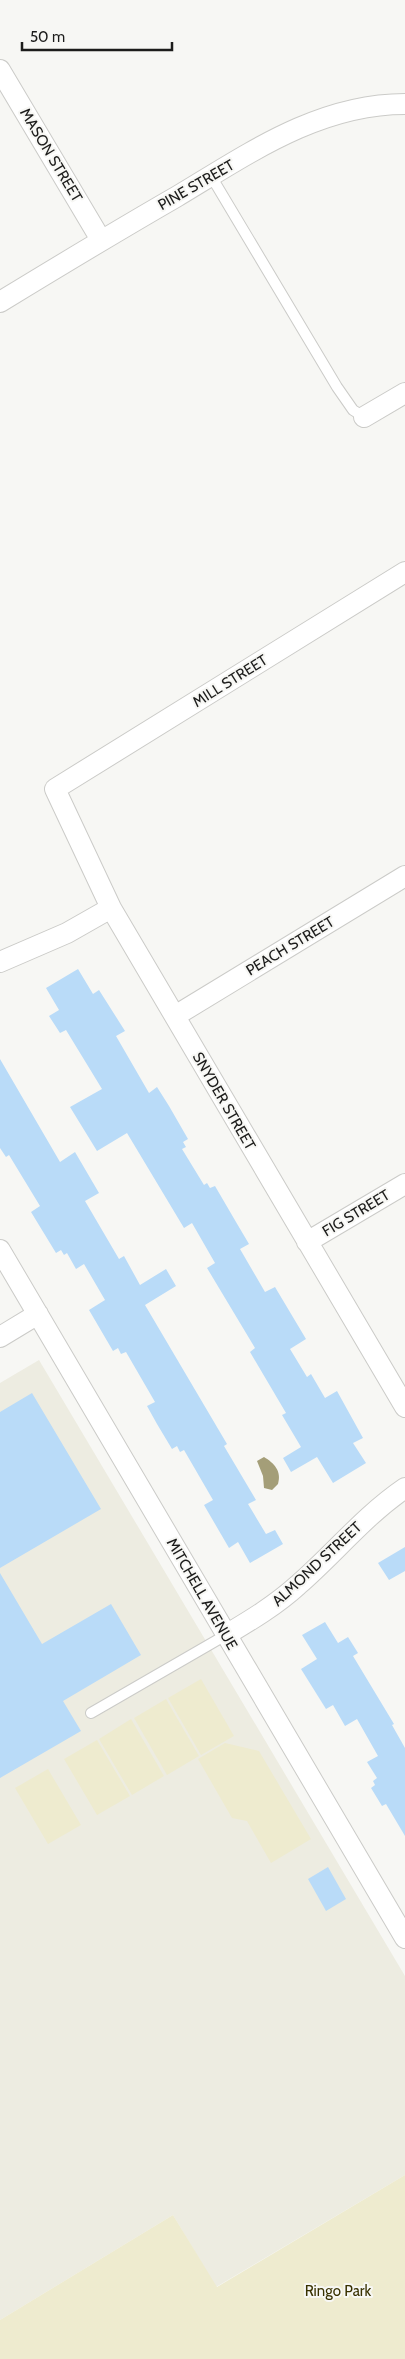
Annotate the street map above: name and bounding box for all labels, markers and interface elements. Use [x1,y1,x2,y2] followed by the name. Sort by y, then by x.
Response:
[22,20,172,52] scale bar
[30,28,65,46] text: 50 m
[16,105,86,205] street label: MASON STREET
[155,156,237,214] street label: PINE STREET
[189,651,271,711] street label: MILL STREET
[243,913,337,979] street label: PEACH STREET
[189,1049,259,1153] street label: SNYDER STREET
[319,1186,393,1240] street label: FIG STREET
[269,1518,365,1610] street label: ALMOND STREET
[163,1535,241,1653] street label: MITCHELL AVENUE
[305,2282,372,2300] park label: Ringo Park

